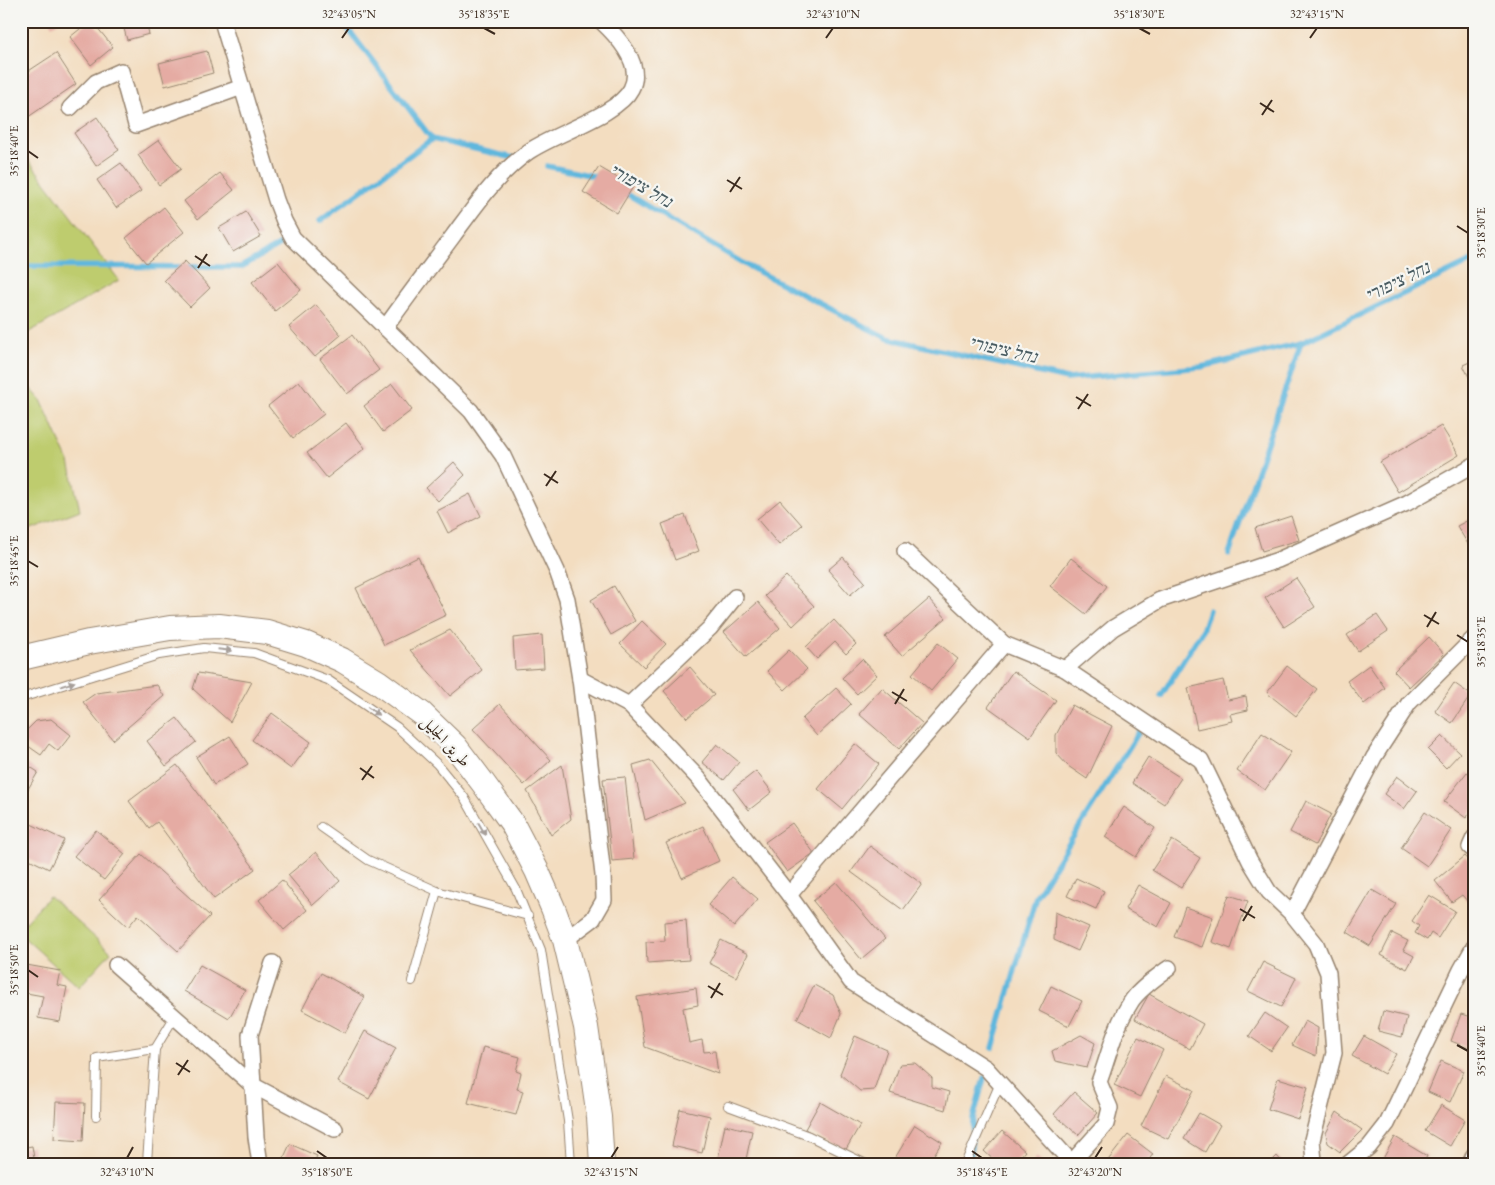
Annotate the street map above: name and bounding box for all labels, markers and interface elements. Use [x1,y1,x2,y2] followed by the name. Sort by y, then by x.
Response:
[322,6,376,22] text: 32°43'05"N
[458,6,510,22] text: 35°18'35"E
[806,6,860,22] text: 32°43'10"N
[1113,6,1165,22] text: 35°18'30"E
[1290,6,1344,22] text: 32°43'15"N
[6,125,22,177] text: 35°18'40"E
[605,158,678,213] water label: נחל ציפורי
[1473,207,1489,259] text: 35°18'30"E
[1361,255,1435,307] water label: נחל ציפורי
[967,330,1041,368] water label: נחל ציפורי
[6,535,22,587] text: 35°18'45"E
[1473,616,1489,668] text: 35°18'35"E
[218,646,234,654] one-way arrow
[60,679,75,687] one-way arrow
[367,706,380,716] one-way arrow
[416,711,475,772] street label: طريق الجليل
[478,822,486,837] one-way arrow
[6,944,22,996] text: 35°18'50"E
[1473,1025,1489,1077] text: 35°18'40"E
[100,1164,154,1180] text: 32°43'10"N
[301,1164,353,1180] text: 35°18'50"E
[584,1164,638,1180] text: 32°43'15"N
[956,1164,1008,1180] text: 35°18'45"E
[1068,1164,1122,1180] text: 32°43'20"N

